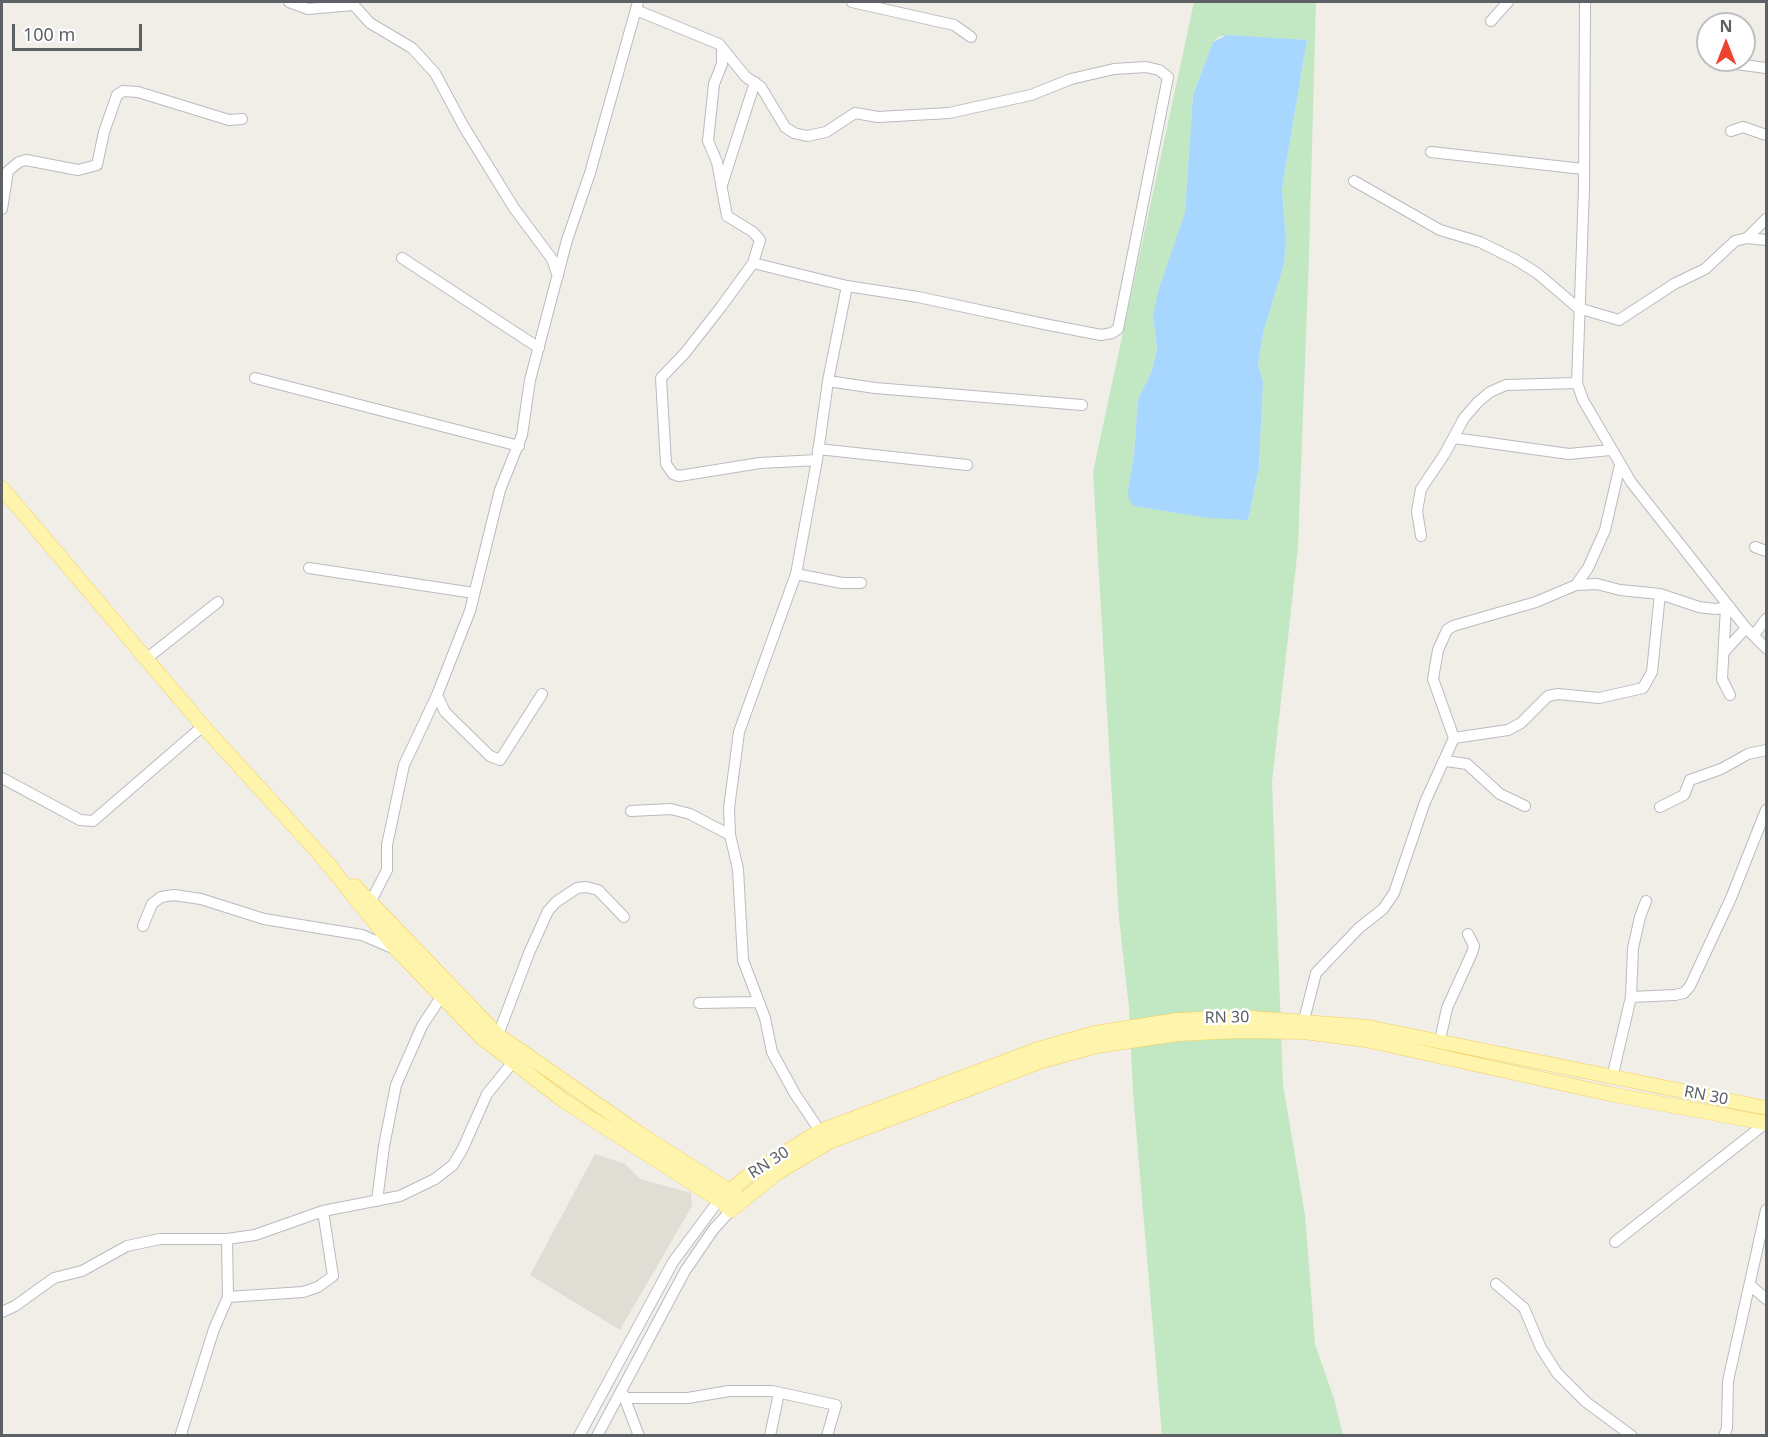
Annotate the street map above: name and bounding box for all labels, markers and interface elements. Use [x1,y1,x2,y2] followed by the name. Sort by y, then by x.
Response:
[15,12,146,50] scale bar
[1696,12,1756,72] north arrow
[1719,15,1733,37] text: N
[23,22,75,46] text: 100 m
[1205,1008,1249,1028] street label: RN 30
[1682,1082,1730,1110] street label: RN 30
[745,1143,793,1183] street label: RN 30

